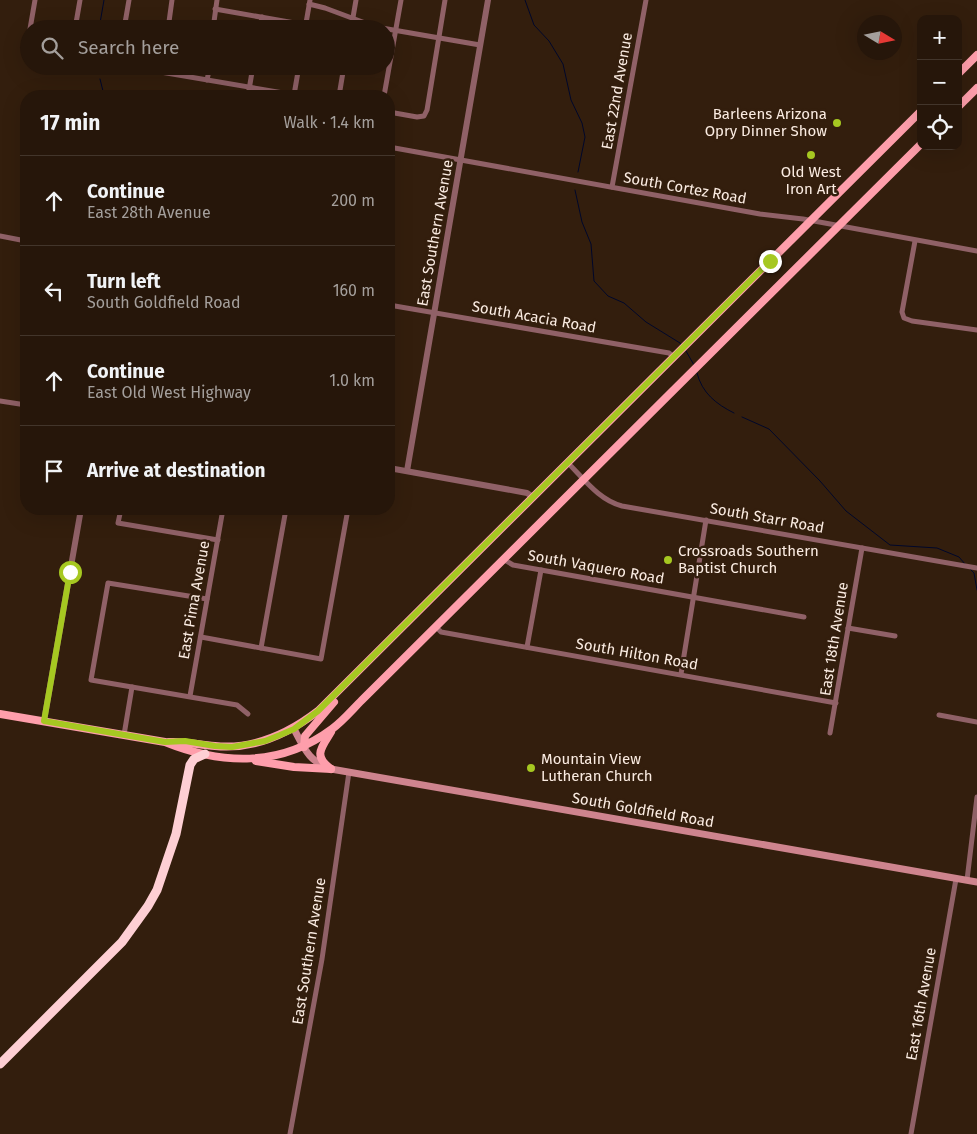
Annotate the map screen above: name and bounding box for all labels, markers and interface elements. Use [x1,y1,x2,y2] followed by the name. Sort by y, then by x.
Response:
[857,15,902,60] north arrow
[917,15,962,150] map controls
[917,15,962,60] button: +
[20,20,395,75] search box
[598,31,636,151] street label: East 22nd Avenue
[38,34,66,62] icon: search
[78,36,179,59] text: Search here
[917,60,962,105] button: −
[705,105,827,140] place label: Barleens Arizona Opry Dinner Show
[917,105,962,150] button: locate
[40,110,100,136] text: 17 min
[284,113,375,132] text: Walk · 1.4 km
[831,117,843,129] marker: Barleens Arizona Opry Dinner Show
[805,149,817,161] marker: Old West Iron Art
[413,158,457,308] street label: East Southern Avenue
[781,163,842,198] place label: Old West Iron Art
[622,168,748,208] street label: South Cortez Road
[87,180,165,203] text: Continue
[40,187,68,215] icon: ahead
[331,191,375,210] text: 200 m
[87,203,211,222] text: East 28th Avenue
[759,250,782,273] route end
[87,270,161,293] text: Turn left
[40,277,68,305] icon: left
[333,281,375,300] text: 160 m
[87,293,241,312] text: South Goldfield Road
[471,297,597,337] street label: South Acacia Road
[87,360,165,383] text: Continue
[40,367,68,395] icon: ahead
[329,371,375,390] text: 1.0 km
[87,383,251,402] text: East Old West Highway
[40,457,68,485] icon: arrive
[87,459,266,482] text: Arrive at destination
[708,499,826,537] street label: South Starr Road
[175,539,213,661] street label: East Pima Avenue
[678,542,819,577] place label: Crossroads Southern Baptist Church
[526,546,666,588] street label: South Vaquero Road
[662,554,674,566] marker: Crossroads Southern Baptist Church
[59,561,82,584] route start
[816,581,852,697] street label: East 18th Avenue
[574,634,700,674] street label: South Hilton Road
[541,750,653,785] place label: Mountain View Lutheran Church
[525,762,537,774] marker: Mountain View Lutheran Church
[571,789,715,831] street label: South Goldfield Road
[288,876,330,1026] street label: East Southern Avenue
[902,946,940,1062] street label: East 16th Avenue

